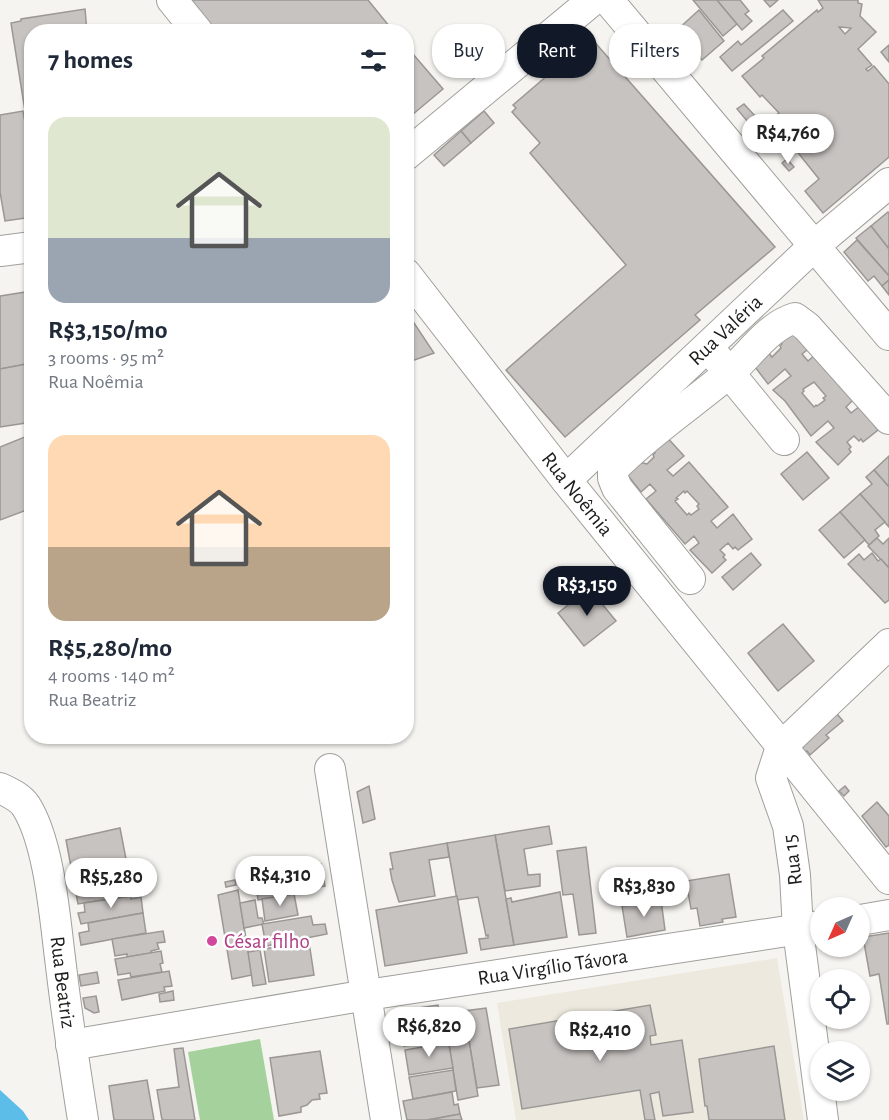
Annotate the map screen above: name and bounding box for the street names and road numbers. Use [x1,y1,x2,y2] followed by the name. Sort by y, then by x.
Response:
[685,291,767,369] street label: Rua Valéria
[538,448,617,540] street label: Rua Noêmia
[779,833,806,887] street label: Rua 15
[46,935,79,1030] street label: Rua Beatriz
[476,945,630,989] street label: Rua Virgílio Távora

